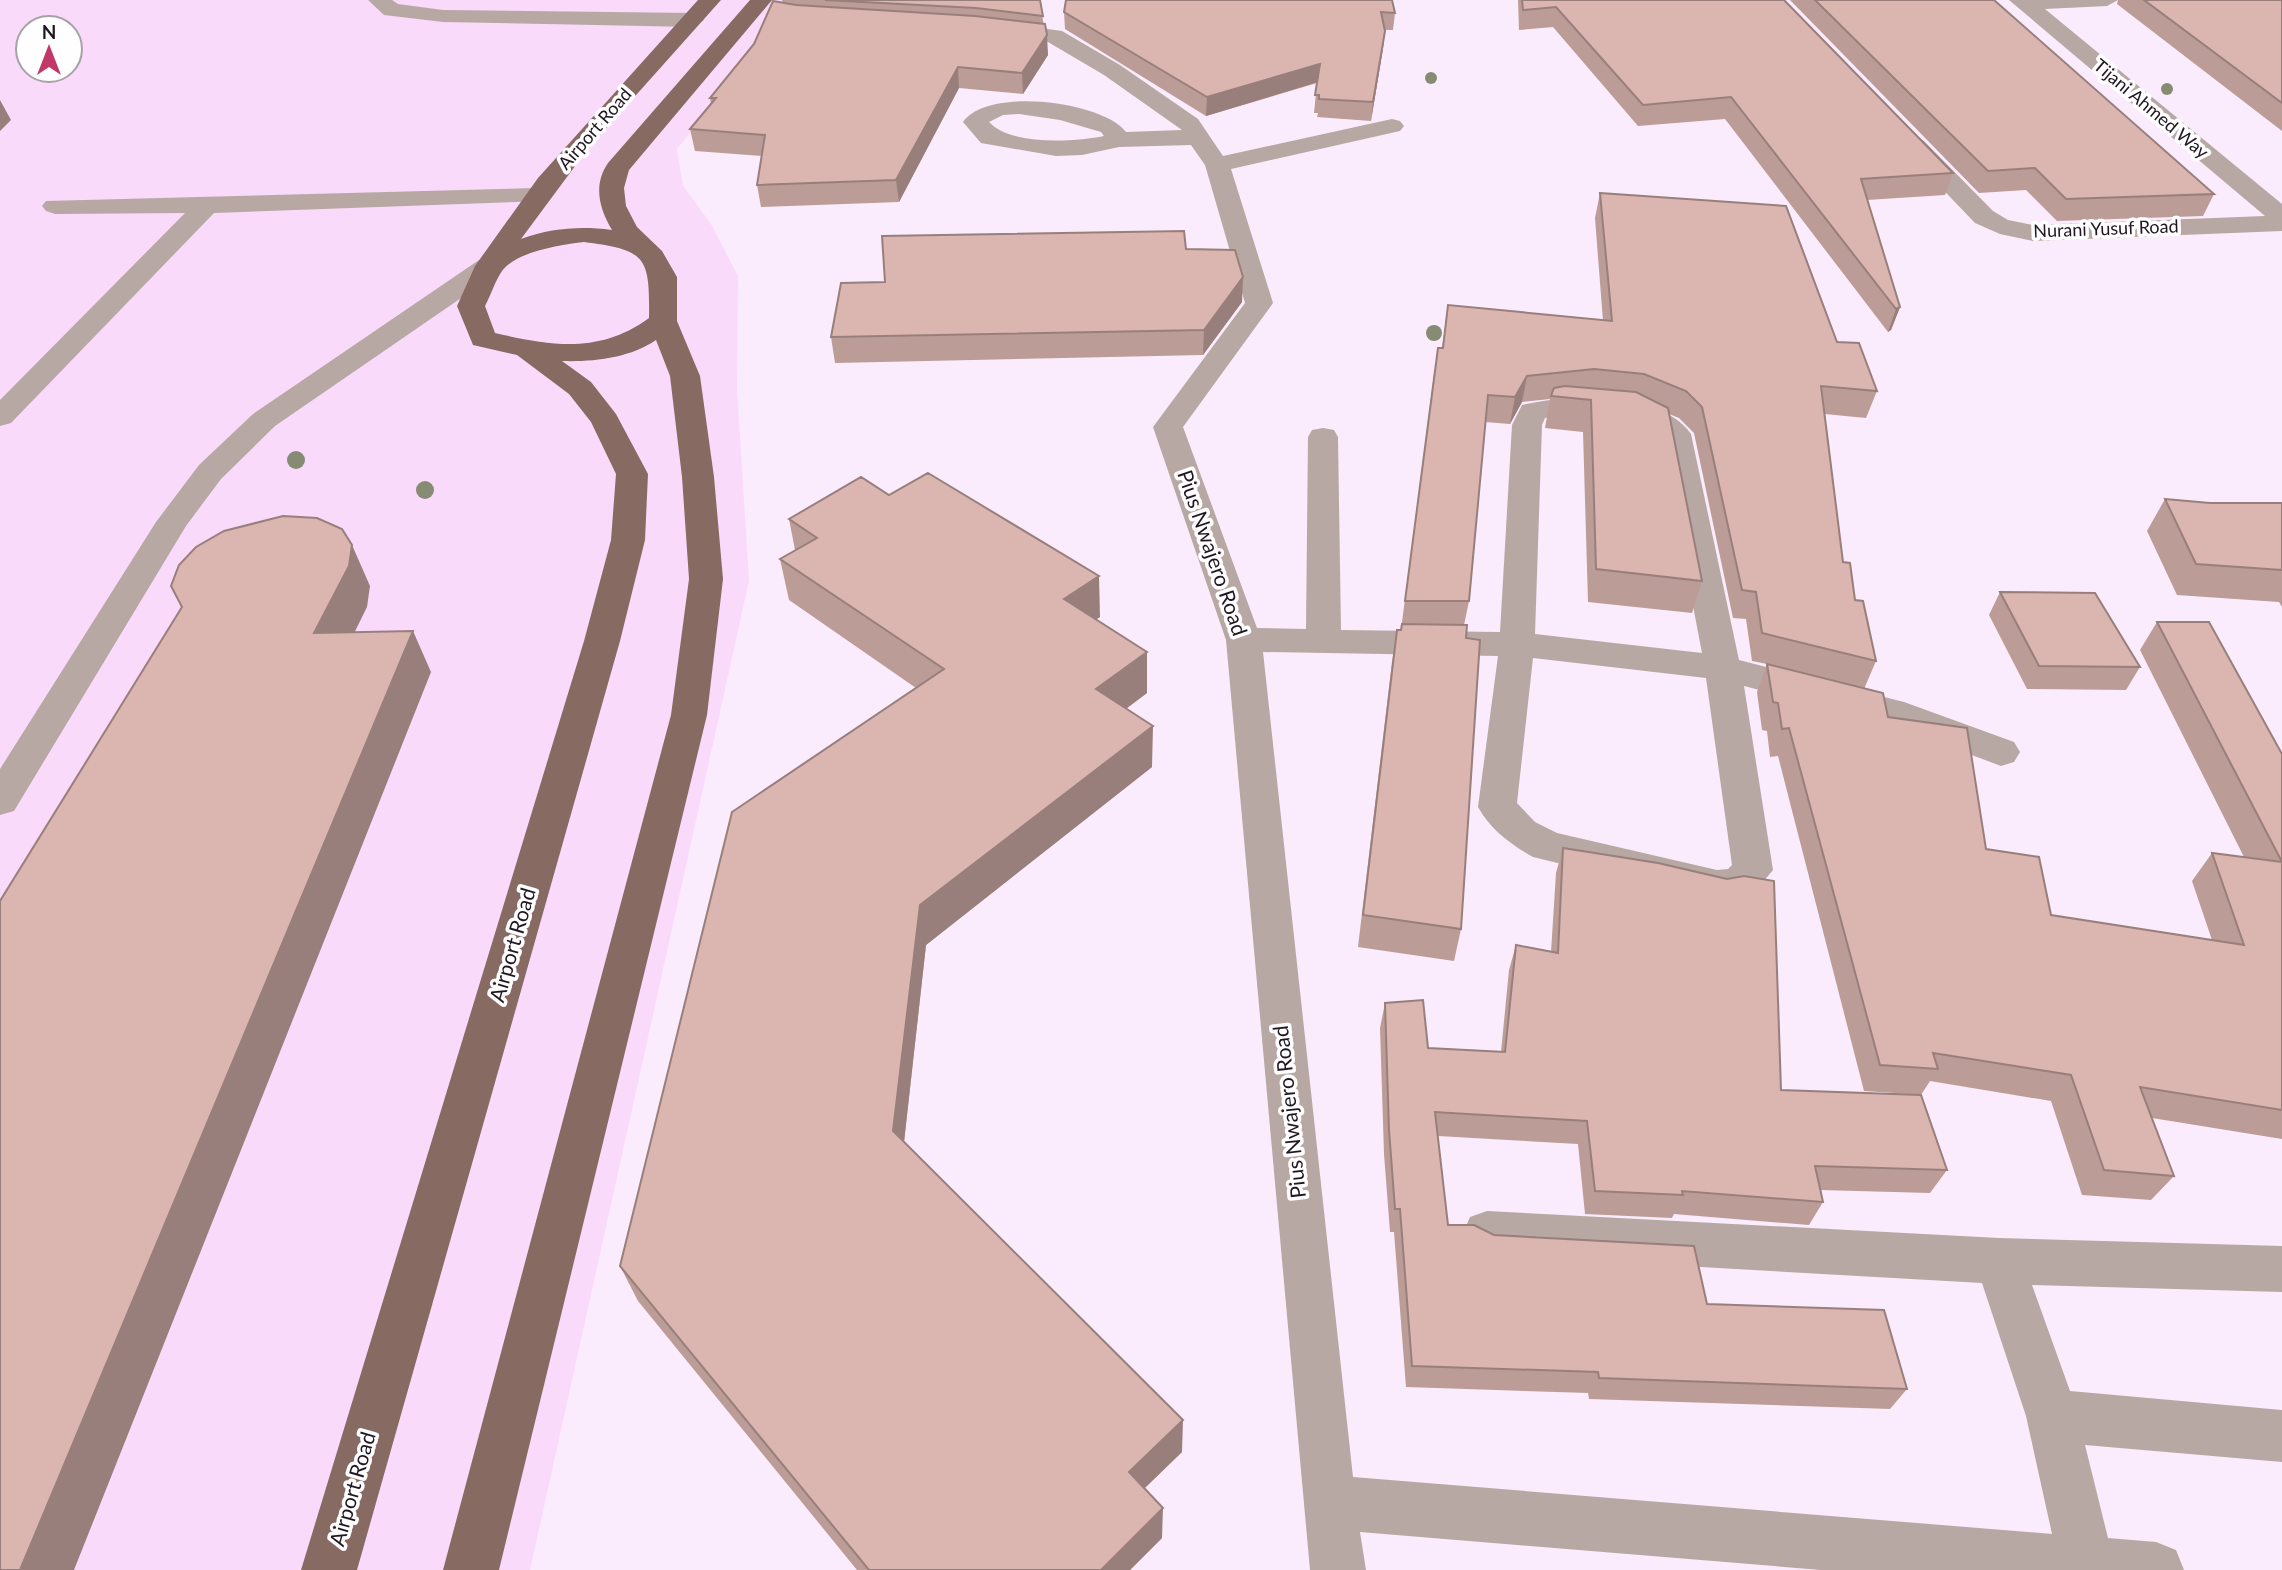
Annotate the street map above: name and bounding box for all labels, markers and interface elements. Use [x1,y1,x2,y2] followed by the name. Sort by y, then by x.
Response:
[14,14,84,84] north arrow
[42,20,56,43] text: N
[2090,54,2214,163] street label: Tijani Ahmed Way
[553,83,636,174] street label: Airport Road
[2033,214,2179,242] street label: Nurani Yusuf Road
[1173,466,1254,639] street label: Pius Nwajero Road
[483,885,540,1005] street label: Airport Road
[1267,1025,1310,1200] street label: Pius Nwajero Road
[323,1429,380,1549] street label: Airport Road

